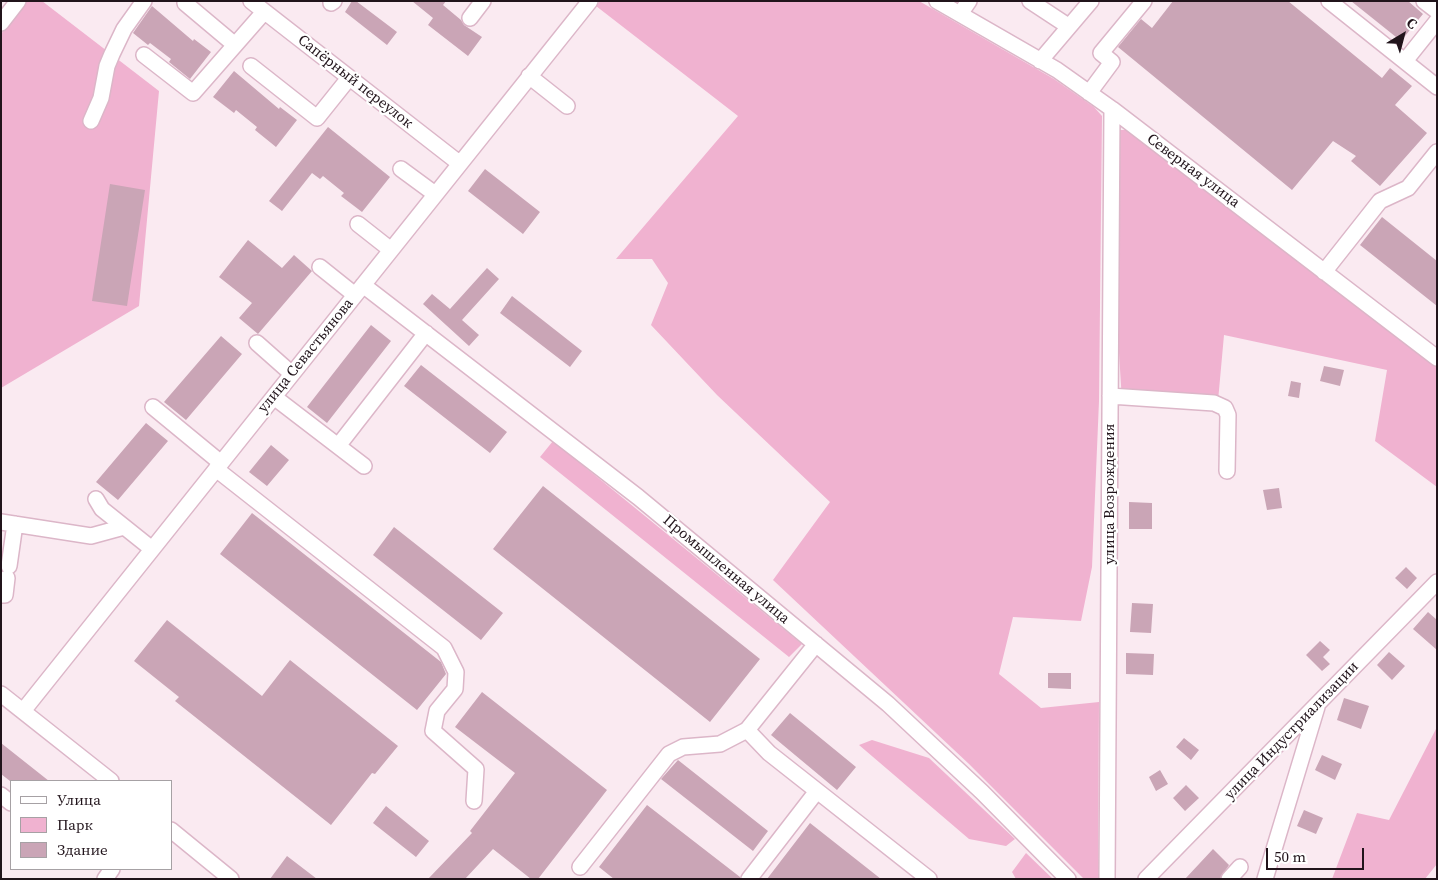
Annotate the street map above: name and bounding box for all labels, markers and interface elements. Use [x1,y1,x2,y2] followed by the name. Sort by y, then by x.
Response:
[1378,10,1428,60] north arrow
[1403,12,1422,34] text: С
[294,31,416,133] street label: Сапёрный переулок
[1143,130,1243,212] street label: Северная улица
[254,295,358,417] street label: улица Севастьянова
[1101,423,1119,565] street label: улица Возрождения
[659,512,793,628] street label: Промышленная улица
[1221,658,1363,804] street label: улица Индустриализации
[10,780,172,870] legend
[57,789,101,810] text: Улица
[57,814,93,835] text: Парк
[1268,838,1366,870] scale bar
[57,839,108,860] text: Здание
[1274,846,1306,867] text: 50 m

